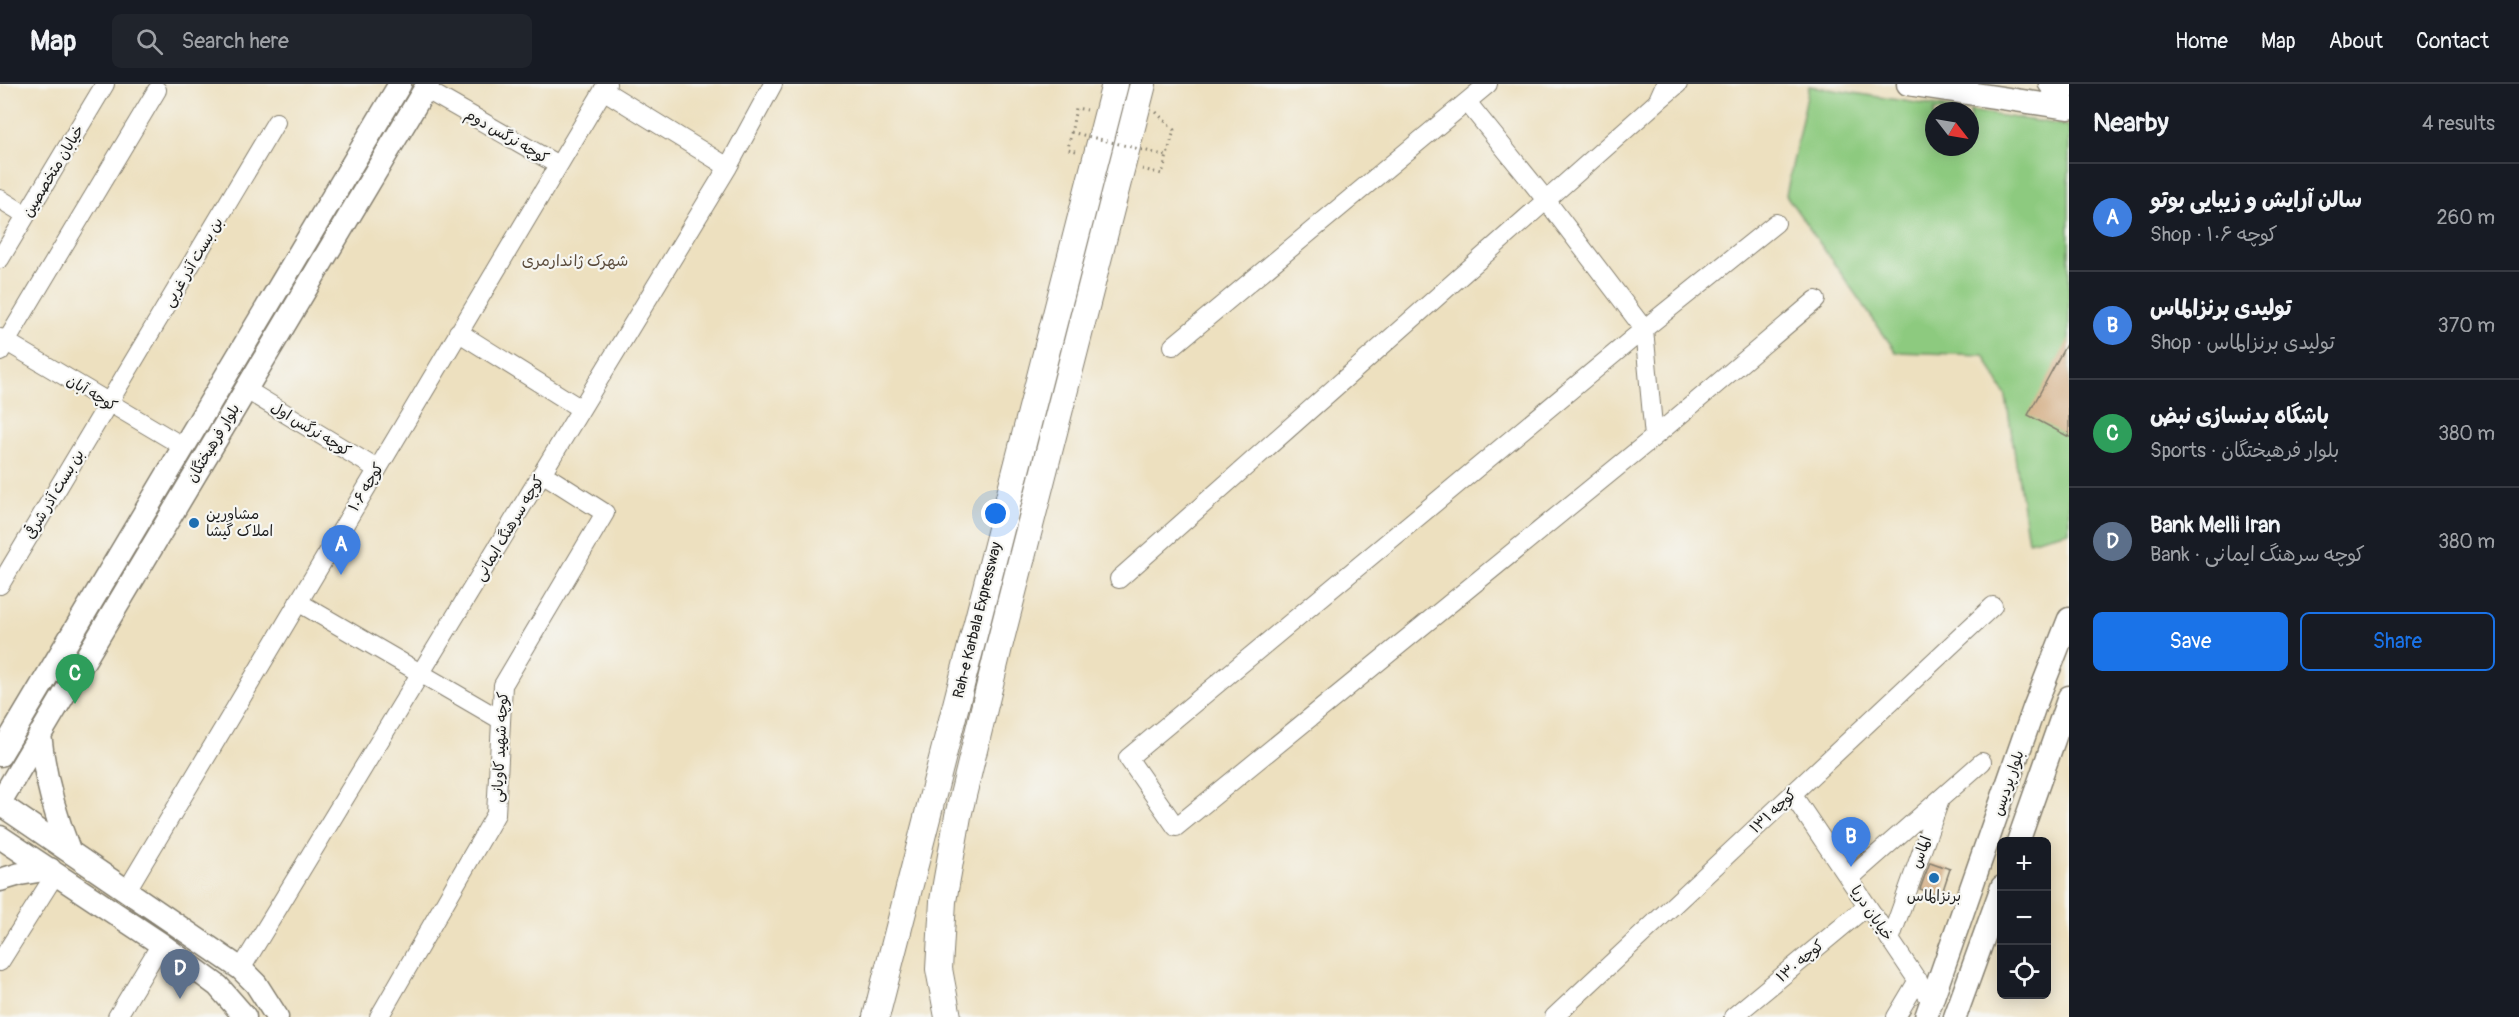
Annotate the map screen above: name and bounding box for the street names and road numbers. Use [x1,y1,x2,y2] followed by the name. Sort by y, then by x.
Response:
[460,105,552,170] street label: کوچه نرگس دوم
[18,122,88,221] street label: خیابان متخصصین
[159,214,228,311] street label: بن بست آذر غربی
[63,371,120,416] street label: کوچه آبان
[267,398,354,461] street label: کوچه نرگس اول
[182,400,244,486] street label: بلوار فرهیختگان
[19,445,89,543] street label: بن بست آذر شرقی
[345,460,388,515] street label: کوچه ۱۰۶
[470,472,548,585] street label: کوچه سرهنگ ایمانی
[949,540,1006,700] street label: Rah-e Karbala Expressway
[488,691,513,803] street label: کوچه شهید کاویانی
[1988,748,2029,818] street label: بلوار پردیس
[1746,785,1801,838] street label: کوچه ۱۳۱
[1907,833,1936,871] street label: الماس
[1846,882,1897,945] street label: خیابان دریا
[1773,936,1828,987] street label: کوچه ۱۳۰

